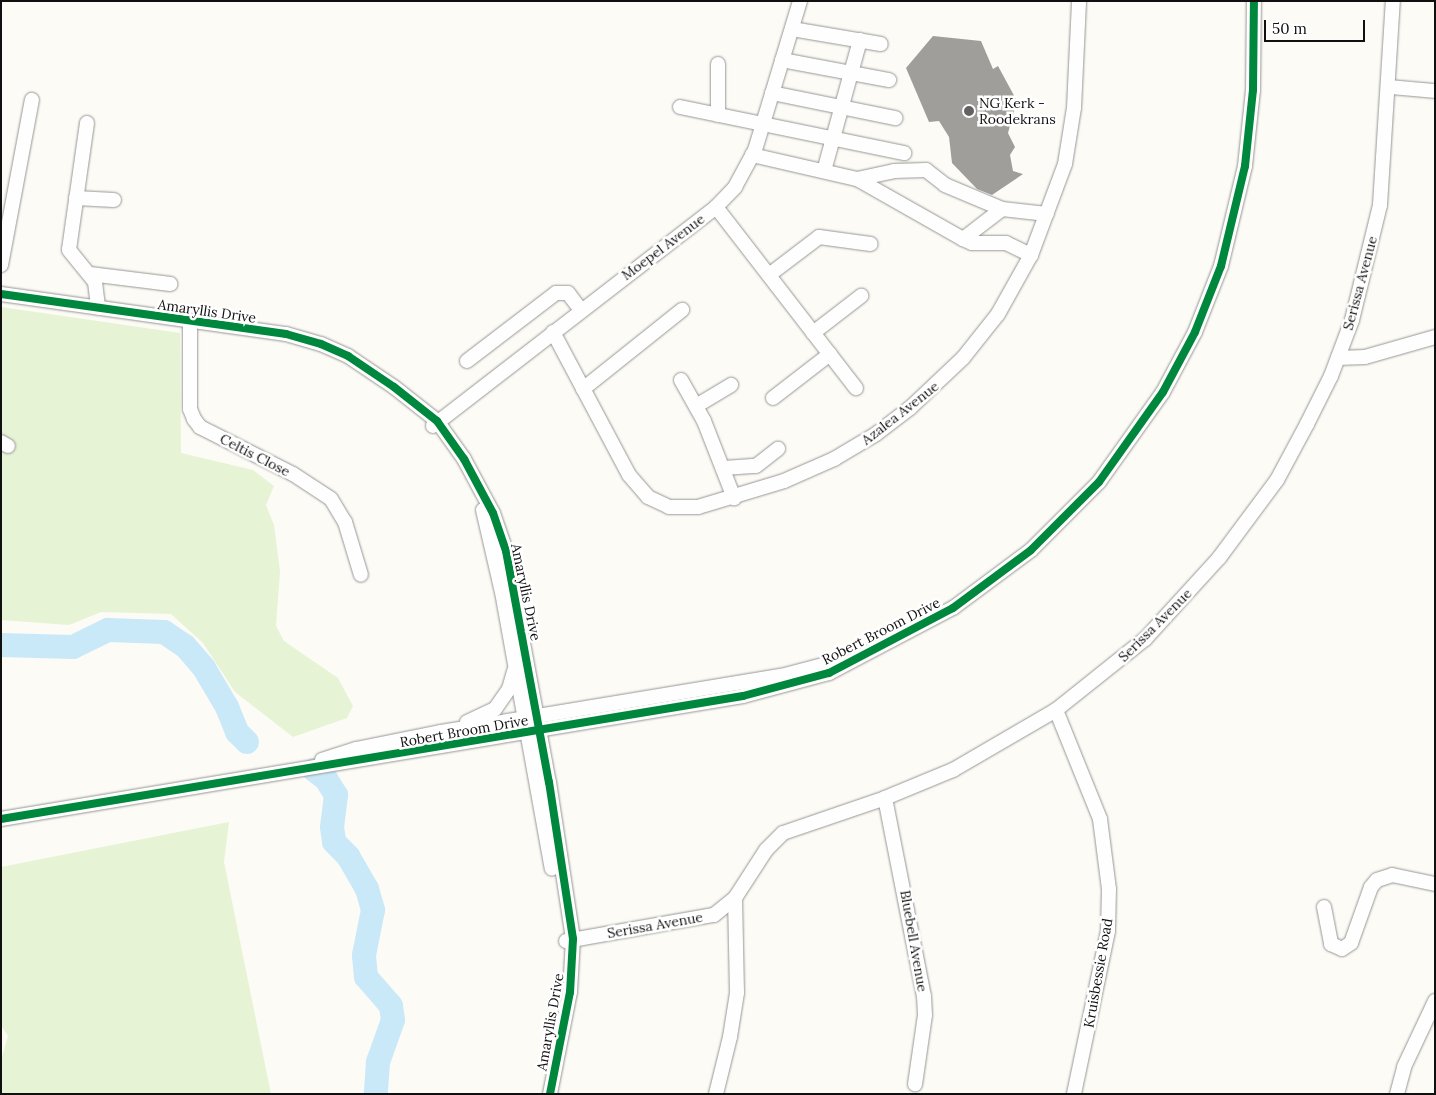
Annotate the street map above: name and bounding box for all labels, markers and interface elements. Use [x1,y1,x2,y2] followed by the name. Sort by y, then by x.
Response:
[1266,10,1367,42] scale bar
[1272,19,1307,38] text: 50 m
[979,95,1056,128] place label: NG Kerk - Roodekrans
[963,105,975,117] marker: NG Kerk - Roodekrans
[618,210,708,284] street label: Moepel Avenue
[1339,234,1381,332] street label: Serissa Avenue
[157,296,257,326] street label: Amaryllis Drive
[858,378,942,448] street label: Azalea Avenue
[217,430,293,480] street label: Celtis Close
[508,542,544,642] street label: Amaryllis Drive
[1115,585,1195,665] street label: Serissa Avenue
[819,594,943,668] street label: Robert Broom Drive
[399,711,529,751] street label: Robert Broom Drive
[897,889,931,993] street label: Bluebell Avenue
[606,908,704,942] street label: Serissa Avenue
[1080,917,1116,1029] street label: Kruisbessie Road
[533,972,567,1072] street label: Amaryllis Drive

